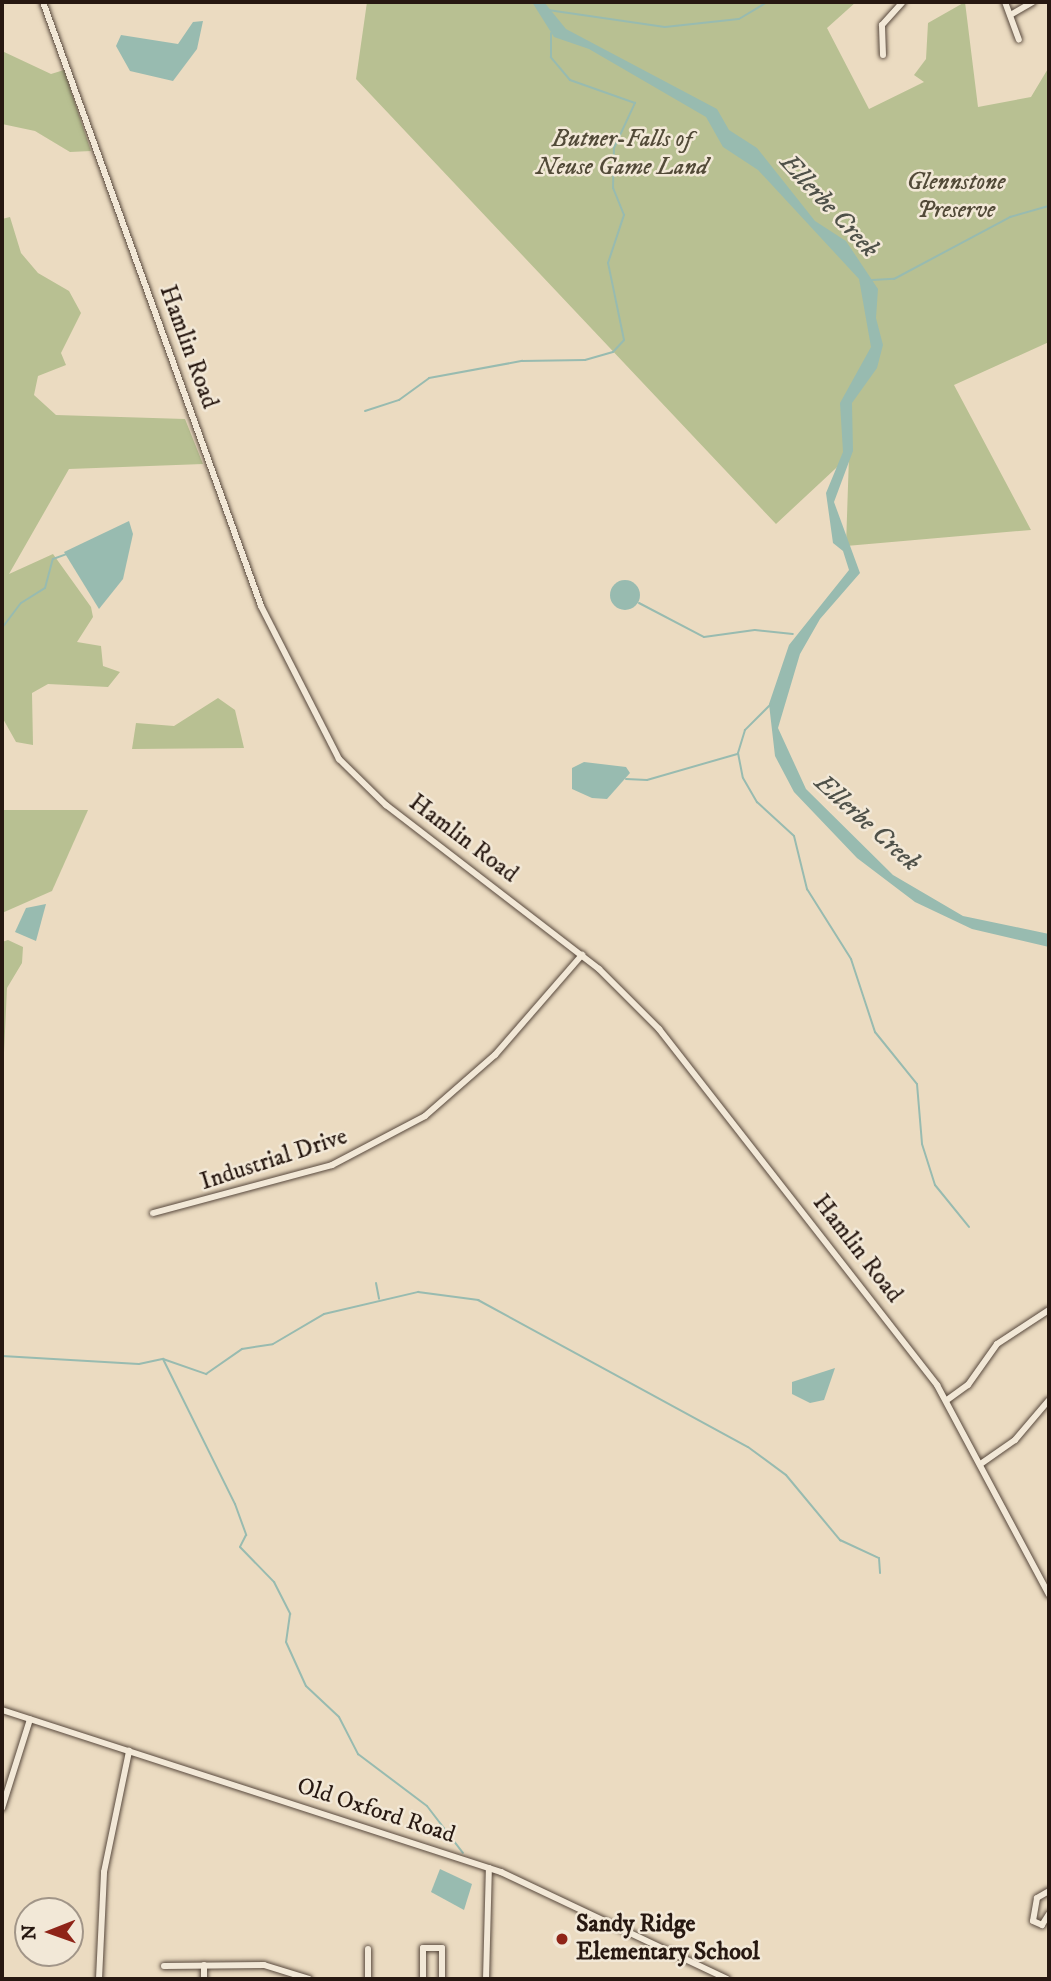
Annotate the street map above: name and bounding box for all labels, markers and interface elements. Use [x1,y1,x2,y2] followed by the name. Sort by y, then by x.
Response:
[536,126,708,182] park label: Butner-Falls of Neuse Game Land
[773,147,885,265] water label: Ellerbe Creek
[907,169,1005,225] park label: Glennstone Preserve
[152,281,224,413] street label: Hamlin Road
[808,768,926,878] water label: Ellerbe Creek
[403,789,523,889] street label: Hamlin Road
[197,1123,351,1197] street label: Industrial Drive
[806,1189,908,1309] street label: Hamlin Road
[293,1772,459,1850] street label: Old Oxford Road
[14,1897,84,1967] north arrow
[576,1911,760,1967] place label: Sandy Ridge Elementary School
[18,1924,41,1940] text: N
[554,1931,570,1947] marker: Sandy Ridge Elementary School

